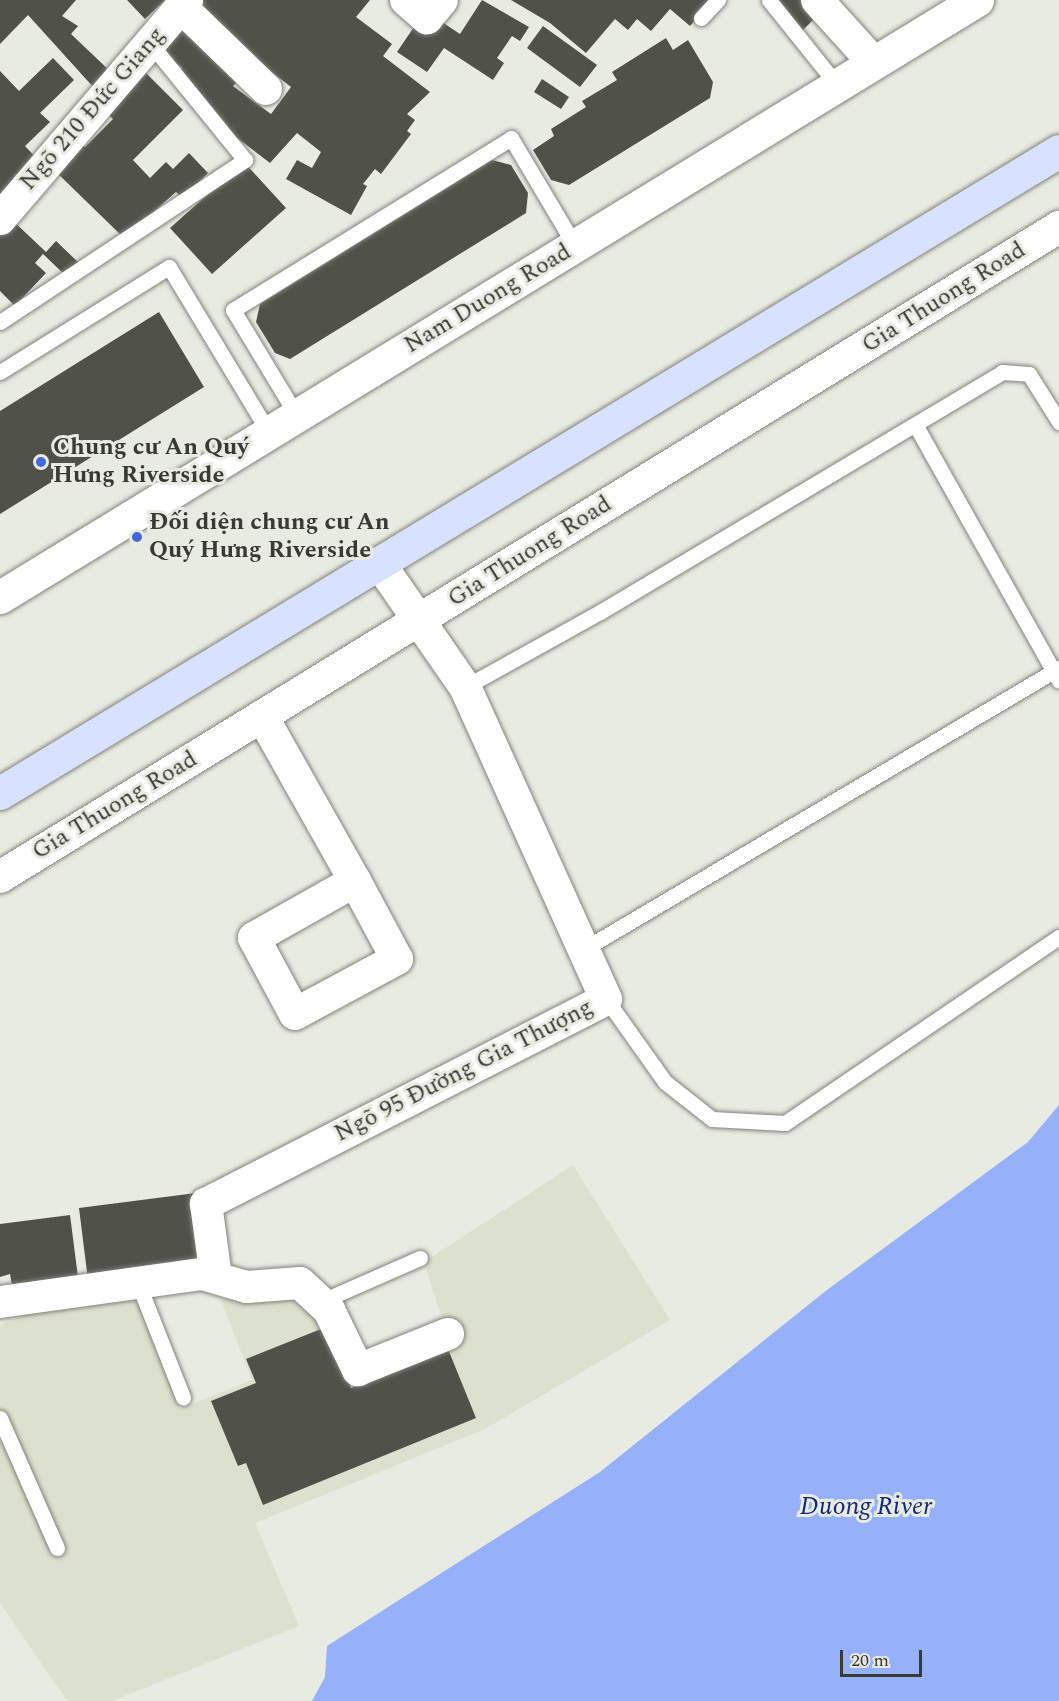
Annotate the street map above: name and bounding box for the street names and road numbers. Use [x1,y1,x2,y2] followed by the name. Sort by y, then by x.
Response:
[14,21,172,197] street label: Ngõ 210 Đức Giang
[857,236,1031,360] street label: Gia Thuong Road
[399,238,577,360] street label: Nam Duong Road
[443,490,617,614] street label: Gia Thuong Road
[27,745,203,867] street label: Gia Thuong Road
[330,993,598,1149] street label: Ngõ 95 Đường Gia Thượng

